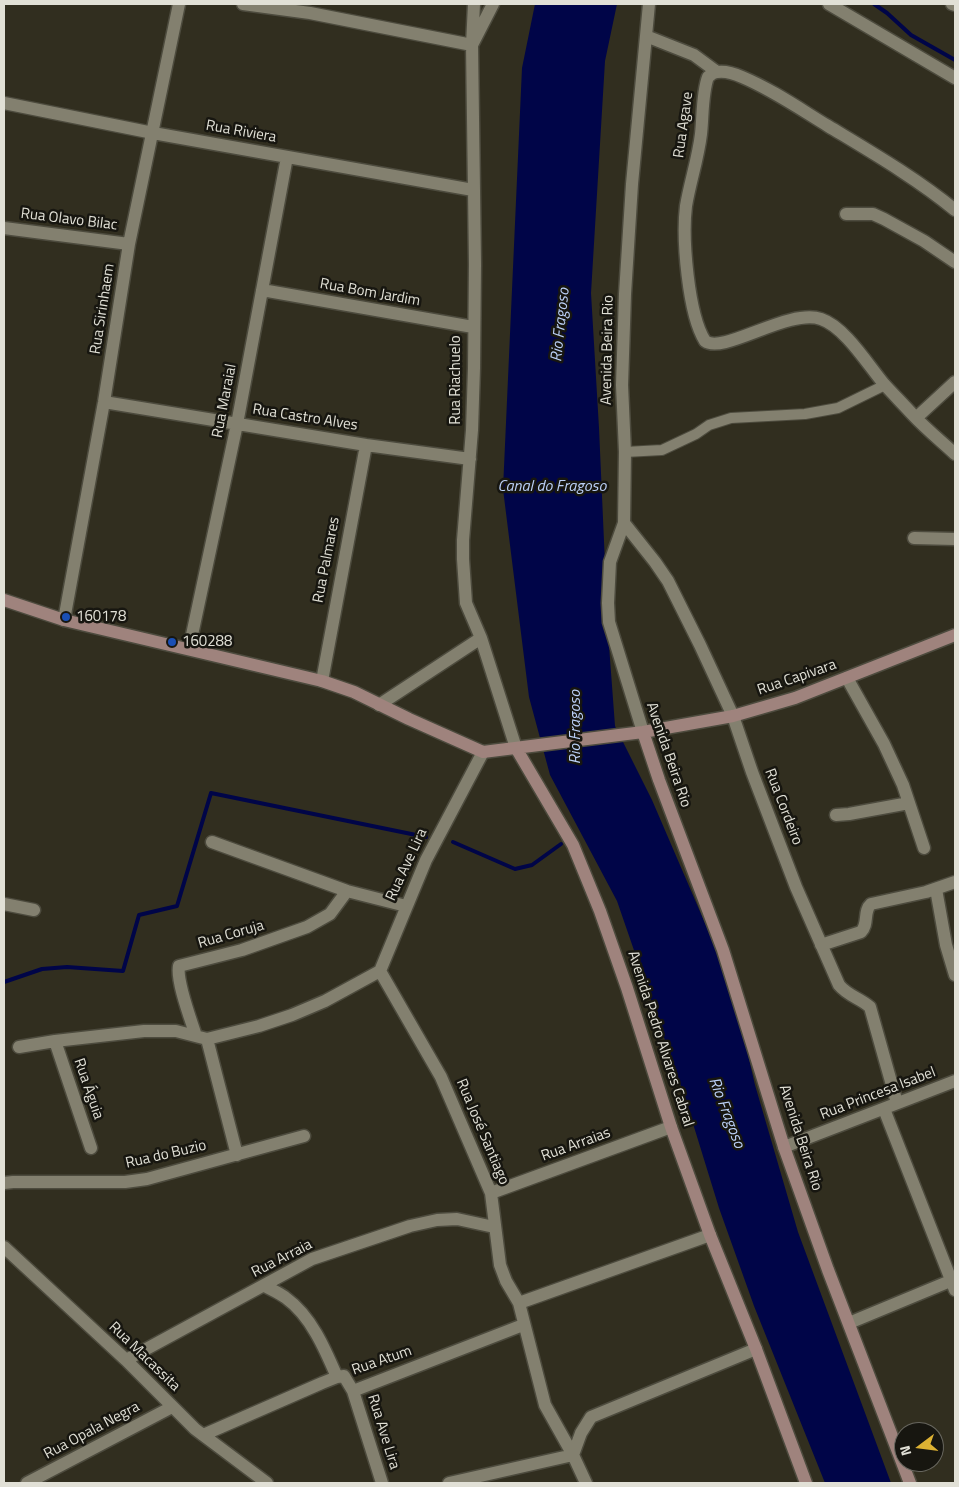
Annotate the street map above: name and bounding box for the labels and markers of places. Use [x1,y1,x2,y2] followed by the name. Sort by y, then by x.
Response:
[76,608,126,626] place label: 160178
[60,611,72,623] marker: 160178
[182,633,232,651] place label: 160288
[166,636,178,648] marker: 160288

